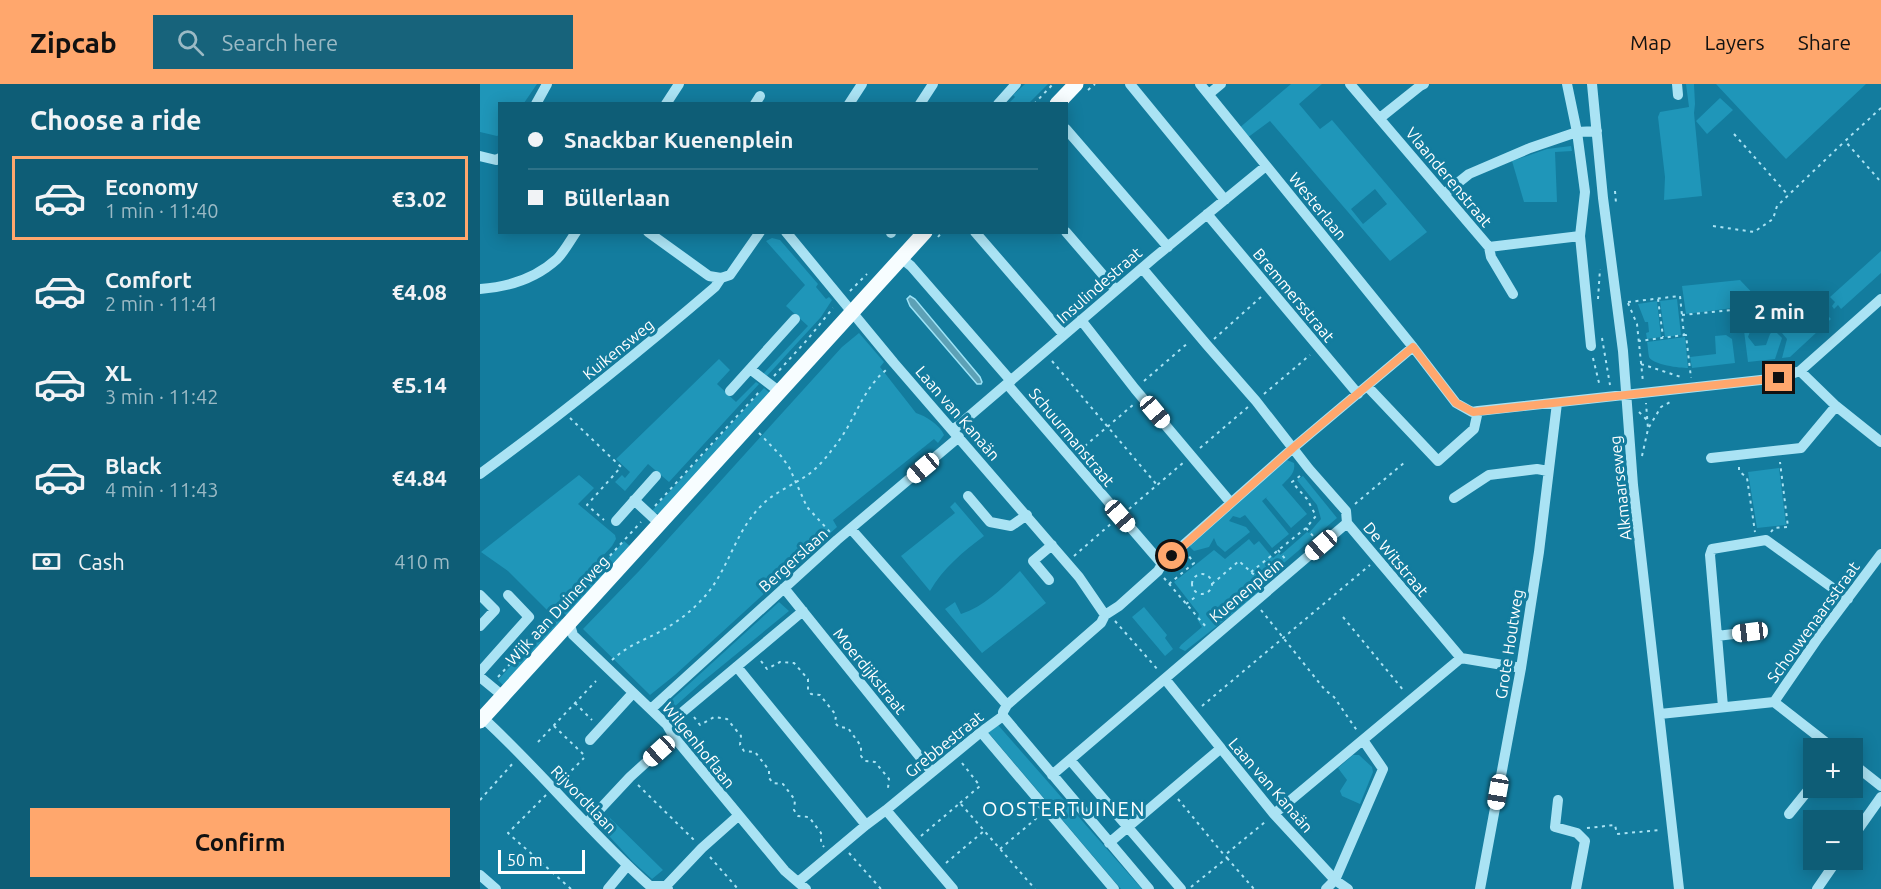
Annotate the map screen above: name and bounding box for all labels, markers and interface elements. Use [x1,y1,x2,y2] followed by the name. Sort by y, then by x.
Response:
[153,15,573,69] search box
[174,26,207,59] icon: search
[30,27,117,58] text: Zipcab
[222,30,338,55] text: Search here
[1630,30,1671,54] text: Map
[1704,30,1765,54] text: Layers
[1798,30,1851,54] text: Share
[30,105,202,135] text: Choose a ride
[1402,124,1496,231] street label: Vlaanderenstraat
[564,127,793,152] text: Snackbar Kuenenplein
[1285,169,1351,243] street label: Westerlaan
[33,171,87,225] icon: car
[105,174,198,199] text: Economy
[564,185,670,210] text: Büllerlaan
[392,186,447,211] text: €3.02
[105,199,219,222] text: 1 min · 11:40
[1053,243,1146,327] street label: Insulindestraat
[1250,245,1339,346] street label: Bremmersstraat
[33,264,87,318] icon: car
[105,267,192,292] text: Comfort
[392,279,447,304] text: €4.08
[1730,291,1828,333] callout: 2 min
[105,292,219,315] text: 2 min · 11:41
[1754,300,1805,323] text: 2 min
[579,315,657,383] street label: Kuikensweg
[33,357,87,411] icon: car
[105,360,132,385] text: XL
[912,362,1004,464] street label: Laan van Kanaän
[1765,364,1792,391] route end
[392,372,447,397] text: €5.14
[1026,384,1119,490] street label: Schuurmanstraat
[105,385,219,408] text: 3 min · 11:42
[1137,392,1173,432] car
[1606,435,1634,541] street label: Alkmaarseweg
[33,450,87,504] icon: car
[903,450,943,486] car
[105,453,162,478] text: Black
[392,465,447,490] text: €4.84
[105,478,219,501] text: 4 min · 11:43
[1101,497,1139,535] car
[1360,518,1433,600] street label: De Witstraat
[755,525,831,595] street label: Bergerslaan
[1302,526,1340,564] car
[1158,542,1185,569] route start
[30,545,63,578] icon: cash
[78,549,125,574] text: Cash
[394,550,450,573] text: 410 m
[502,552,612,668] street label: Wijk aan Duinerweg
[1206,554,1286,626] street label: Kuenenplein
[1763,557,1863,686] street label: Schouwenaarsstraat
[1491,588,1527,700] street label: Grote Houtweg
[1731,621,1769,643] car
[830,624,911,718] street label: Moerdijkstraat
[659,699,739,791] street label: Wilgenhoflaan
[901,707,987,781] street label: Grebbestraat
[640,732,678,770] car
[1225,734,1317,836] street label: Laan van Kanaän
[1803,738,1863,870] map controls
[1803,738,1863,798] button: +
[548,762,620,836] street label: Rijvordtlaan
[1486,773,1510,811] car
[982,797,1146,820] district label: OOSTERTUINEN
[30,808,450,877] button: Confirm
[1803,810,1863,870] button: −
[498,847,585,874] scale bar
[507,851,543,869] text: 50 m

